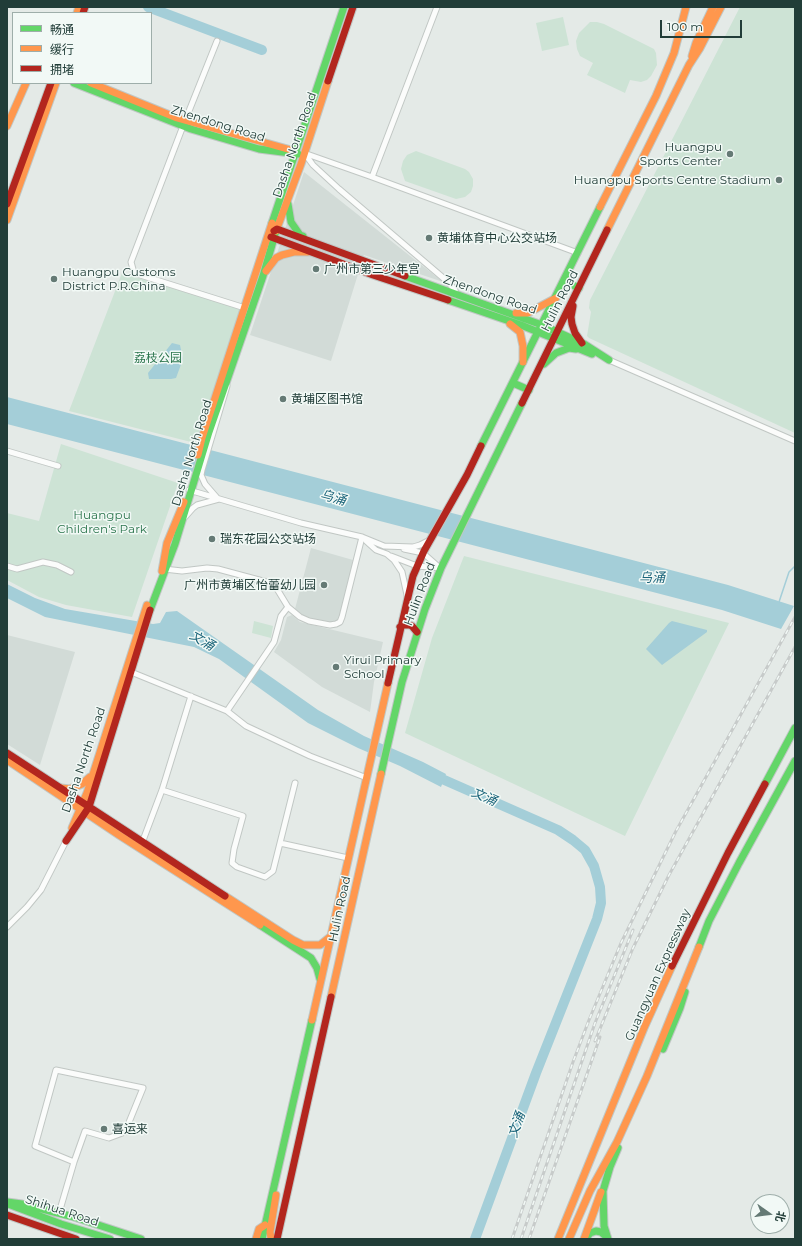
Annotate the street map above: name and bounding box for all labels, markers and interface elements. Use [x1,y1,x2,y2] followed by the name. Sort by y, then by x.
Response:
[12,12,152,84] legend
[662,12,744,38] scale bar
[667,19,703,34] text: 100 m
[50,22,74,37] text: 畅通
[50,42,74,57] text: 缓行
[50,62,74,77] text: 拥堵
[270,90,320,200] street label: Dasha North Road
[169,103,267,145] street label: Zhendong Road
[640,140,722,168] place label: Huangpu Sports Center
[725,149,735,159] marker: Huangpu Sports Center
[574,173,771,187] place label: Huangpu Sports Centre Stadium
[774,175,784,185] marker: Huangpu Sports Centre Stadium
[437,231,557,245] place label: 黄埔体育中心公交站场
[424,233,434,243] marker: 黄埔体育中心公交站场
[324,262,420,276] place label: 广州市第三少年宫
[311,264,321,274] marker: 广州市第三少年宫
[62,265,176,293] place label: Huangpu Customs District P.R.China
[538,268,582,334] street label: Hulin Road
[441,272,539,318] street label: Zhendong Road
[49,274,59,284] marker: Huangpu Customs District P.R.China
[134,351,182,365] park label: 荔枝公园
[291,392,363,406] place label: 黄埔区图书馆
[278,394,288,404] marker: 黄埔区图书馆
[169,398,215,508] street label: Dasha North Road
[318,487,348,509] water label: 乌涌
[57,508,147,536] park label: Huangpu Children's Park
[220,532,316,546] place label: 瑞东花园公交站场
[207,534,217,544] marker: 瑞东花园公交站场
[401,560,439,628] street label: Hulin Road
[639,570,665,586] water label: 乌涌
[184,578,316,592] place label: 广州市黄埔区怡蕾幼儿园
[319,580,329,590] marker: 广州市黄埔区怡蕾幼儿园
[187,628,217,654] water label: 文涌
[344,653,421,681] place label: Yirui Primary School
[331,662,341,672] marker: Yirui Primary School
[59,705,109,815] street label: Dasha North Road
[469,785,499,809] water label: 文涌
[326,875,354,943] street label: Hulin Road
[622,907,694,1043] street label: Guangyuan Expressway
[505,1110,529,1140] water label: 文涌
[112,1122,148,1136] place label: 喜运来
[99,1124,109,1134] marker: 喜运来
[23,1192,101,1230] street label: Shihua Road
[750,1194,790,1234] north arrow
[773,1210,789,1224] text: 北

